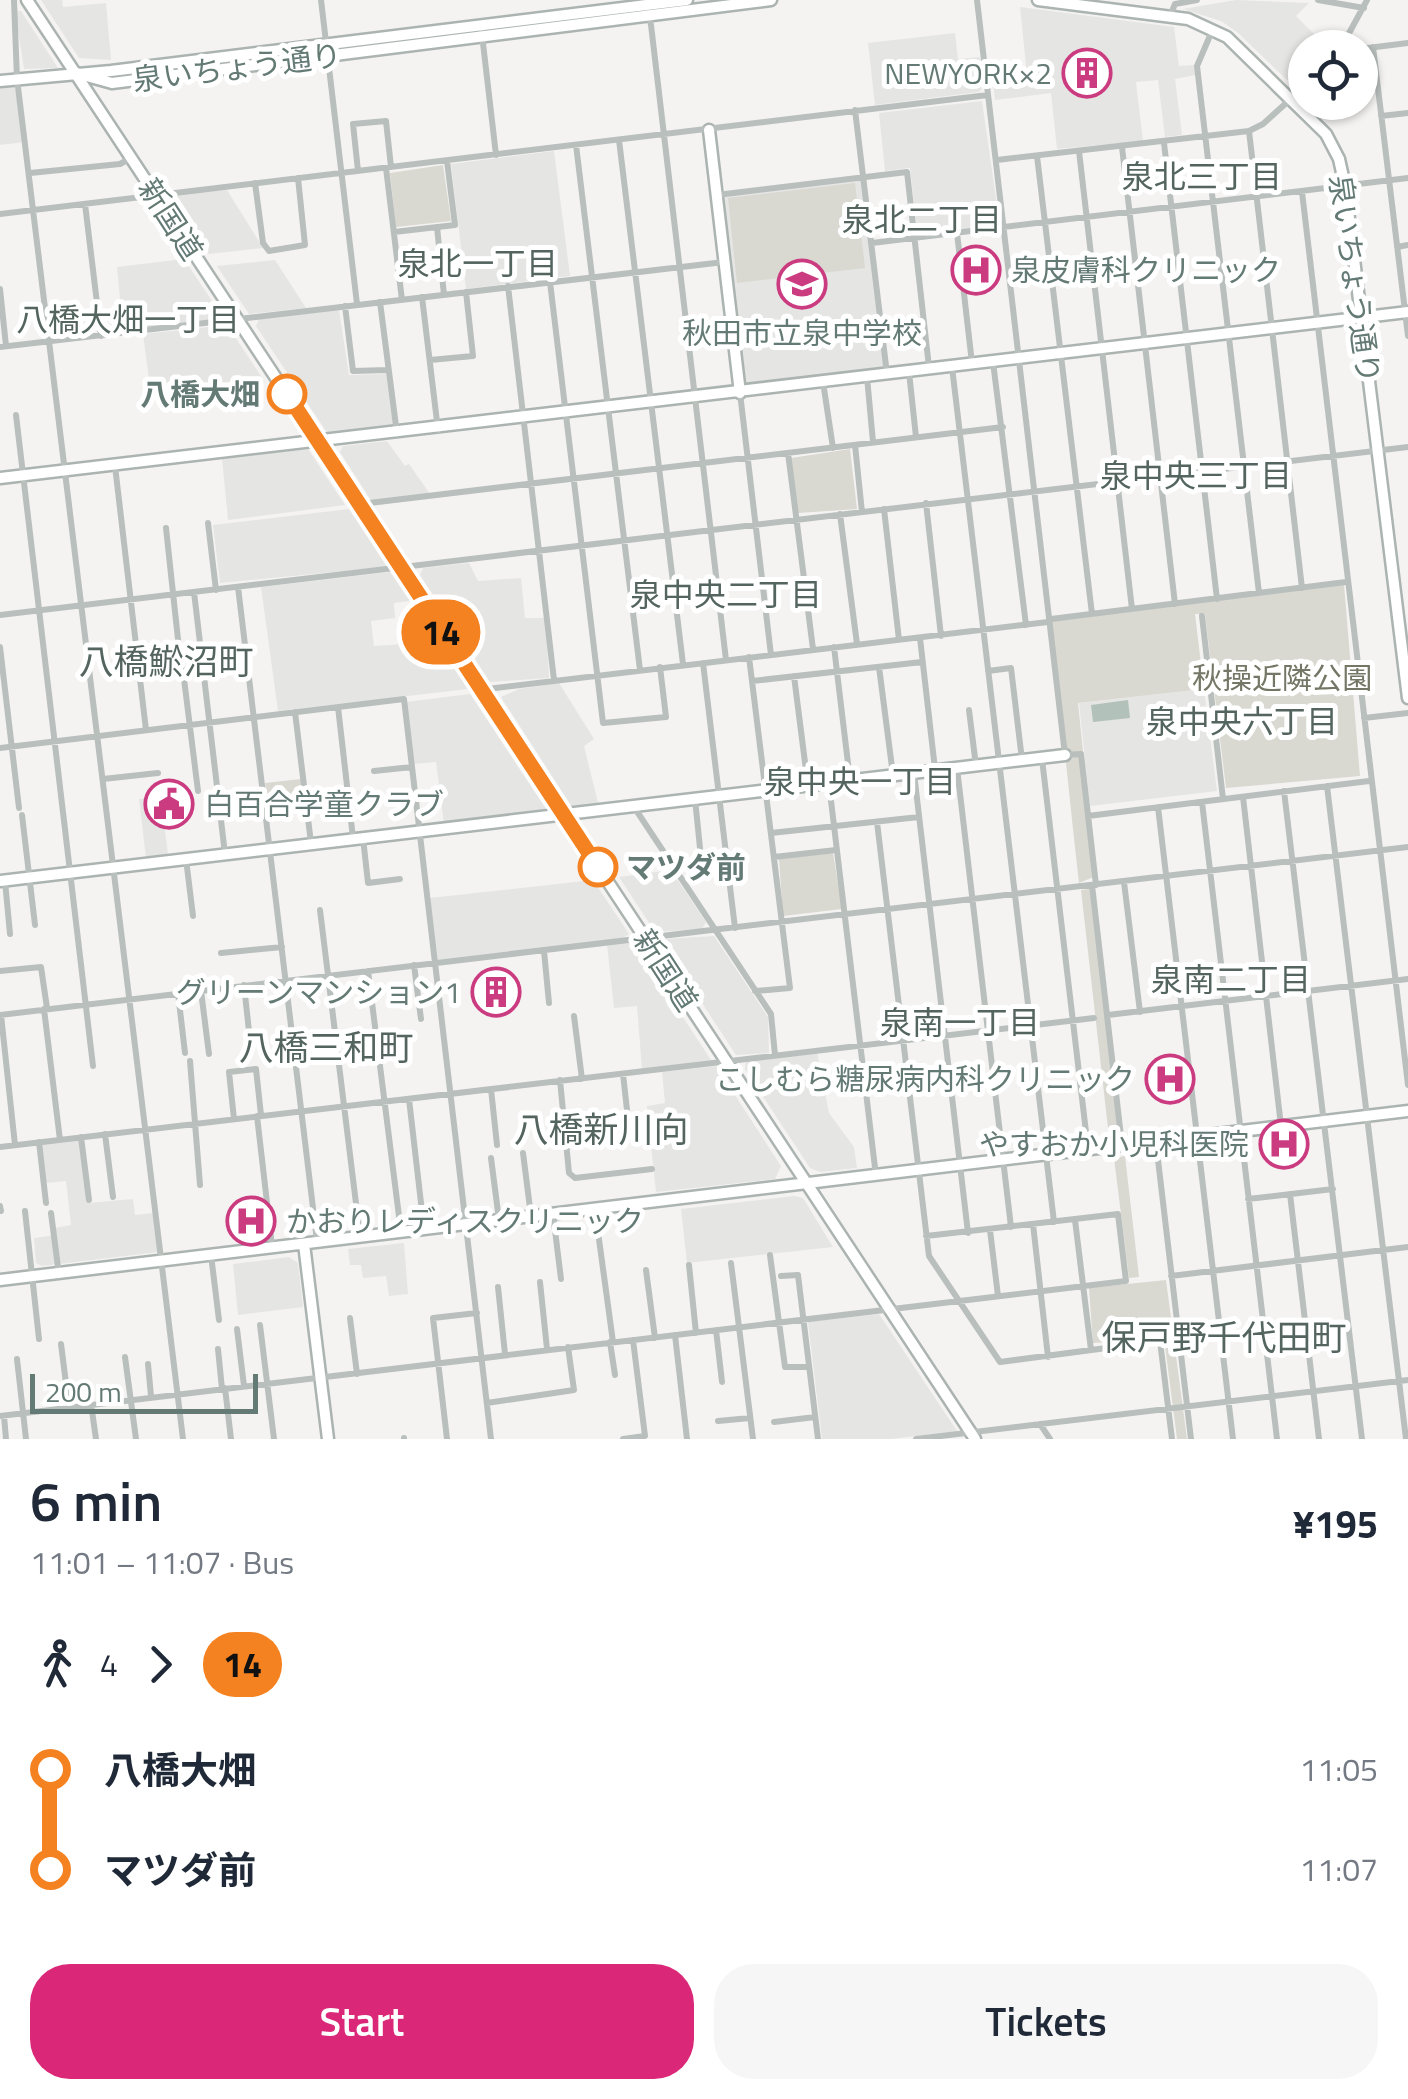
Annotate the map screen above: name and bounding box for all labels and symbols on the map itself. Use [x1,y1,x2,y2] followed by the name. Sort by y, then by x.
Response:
[130,31,344,103] street label: 泉いちょう通り
[1061,47,1113,99] building icon: NEWYORK×2
[884,50,1052,96] place label: NEWYORK×2
[1122,152,1282,200] district label: 泉北三丁目
[127,169,215,269] street label: 新国道
[1318,172,1392,386] street label: 泉いちょう通り
[842,195,1002,243] district label: 泉北二丁目
[398,239,558,287] district label: 泉北一丁目
[950,244,1002,296] hospital icon: 泉皮膚科クリニック
[1011,247,1281,293] place label: 泉皮膚科クリニック
[776,258,828,310] school or university icon: 秋田市立泉中学校
[16,295,240,343] district label: 八橋大畑一丁目
[682,310,922,356] place label: 秋田市立泉中学校
[140,371,260,417] place label: 八橋大畑
[268,375,306,413] marker: 八橋大畑
[1100,451,1292,499] district label: 泉中央三丁目
[630,570,822,618] district label: 泉中央二丁目
[396,600,486,664] line badge: 14
[78,634,254,688] district label: 八橋鯲沼町
[1192,655,1372,701] park label: 秋操近隣公園
[1146,697,1338,745] district label: 泉中央六丁目
[764,757,956,805] district label: 泉中央一丁目
[143,778,195,830] public building icon: 白百合学童クラブ
[204,781,444,827] place label: 白百合学童クラブ
[626,844,746,890] place label: マツダ前
[579,848,617,886] marker: マツダ前
[622,920,710,1020] street label: 新国道
[1151,955,1311,1003] district label: 泉南二丁目
[470,966,522,1018] building icon: グリーンマンション1
[176,969,461,1015] place label: グリーンマンション1
[880,998,1040,1046] district label: 泉南一丁目
[238,1020,414,1074] district label: 八橋三和町
[1144,1053,1196,1105] hospital icon: こしむら糖尿病内科クリニック
[715,1056,1135,1102] place label: こしむら糖尿病内科クリニック
[513,1102,689,1156] district label: 八橋新川向
[1258,1118,1310,1170] hospital icon: やすおか小児科医院
[979,1121,1249,1167] place label: やすおか小児科医院
[225,1195,277,1247] hospital icon: かおりレディスクリニック
[286,1198,644,1244] place label: かおりレディスクリニック
[1101,1310,1347,1364] district label: 保戸野千代田町
[30,1369,258,1414] scale bar

